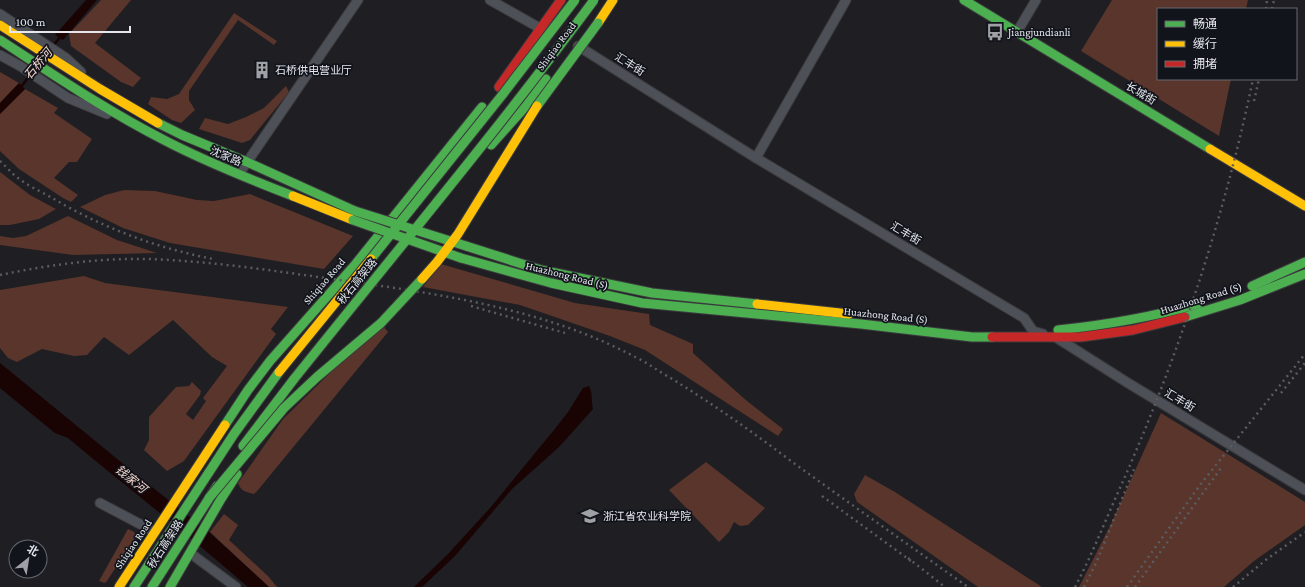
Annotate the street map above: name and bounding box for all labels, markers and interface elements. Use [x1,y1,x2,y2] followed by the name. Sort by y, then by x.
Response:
[10,8,130,34] scale bar
[1157,8,1297,80] legend
[16,15,46,29] text: 100 m
[1193,17,1217,31] text: 畅通
[534,19,579,73] street label: Shiqiao Road
[985,22,1005,42] bus stop icon: Jiangjundianli
[1007,26,1071,39] place label: Jiangjundianli
[1193,37,1217,51] text: 缓行
[21,44,56,82] water label: 石桥河
[613,50,647,78] street label: 汇丰街
[1193,57,1217,71] text: 拥堵
[252,60,272,80] building icon: 石桥供电营业厅
[275,64,352,76] place label: 石桥供电营业厅
[1124,79,1158,107] street label: 长城街
[208,144,244,168] street label: 沈家路
[889,219,923,247] street label: 汇丰街
[301,255,348,307] street label: Shiqiao Road
[335,256,379,306] street label: 秋石高架路
[524,259,610,292] street label: Huazhong Road (S)
[1159,280,1244,317] street label: Huazhong Road (S)
[843,305,929,326] street label: Huazhong Road (S)
[1163,386,1197,414] street label: 汇丰街
[113,462,151,497] water label: 钱家河
[580,506,600,526] school or university icon: 浙江省农业科学院
[603,510,691,522] place label: 浙江省农业科学院
[112,517,155,572] street label: Shiqiao Road
[145,518,185,570] street label: 秋石高架路
[8,539,48,579] north arrow
[25,542,41,558] text: 北

